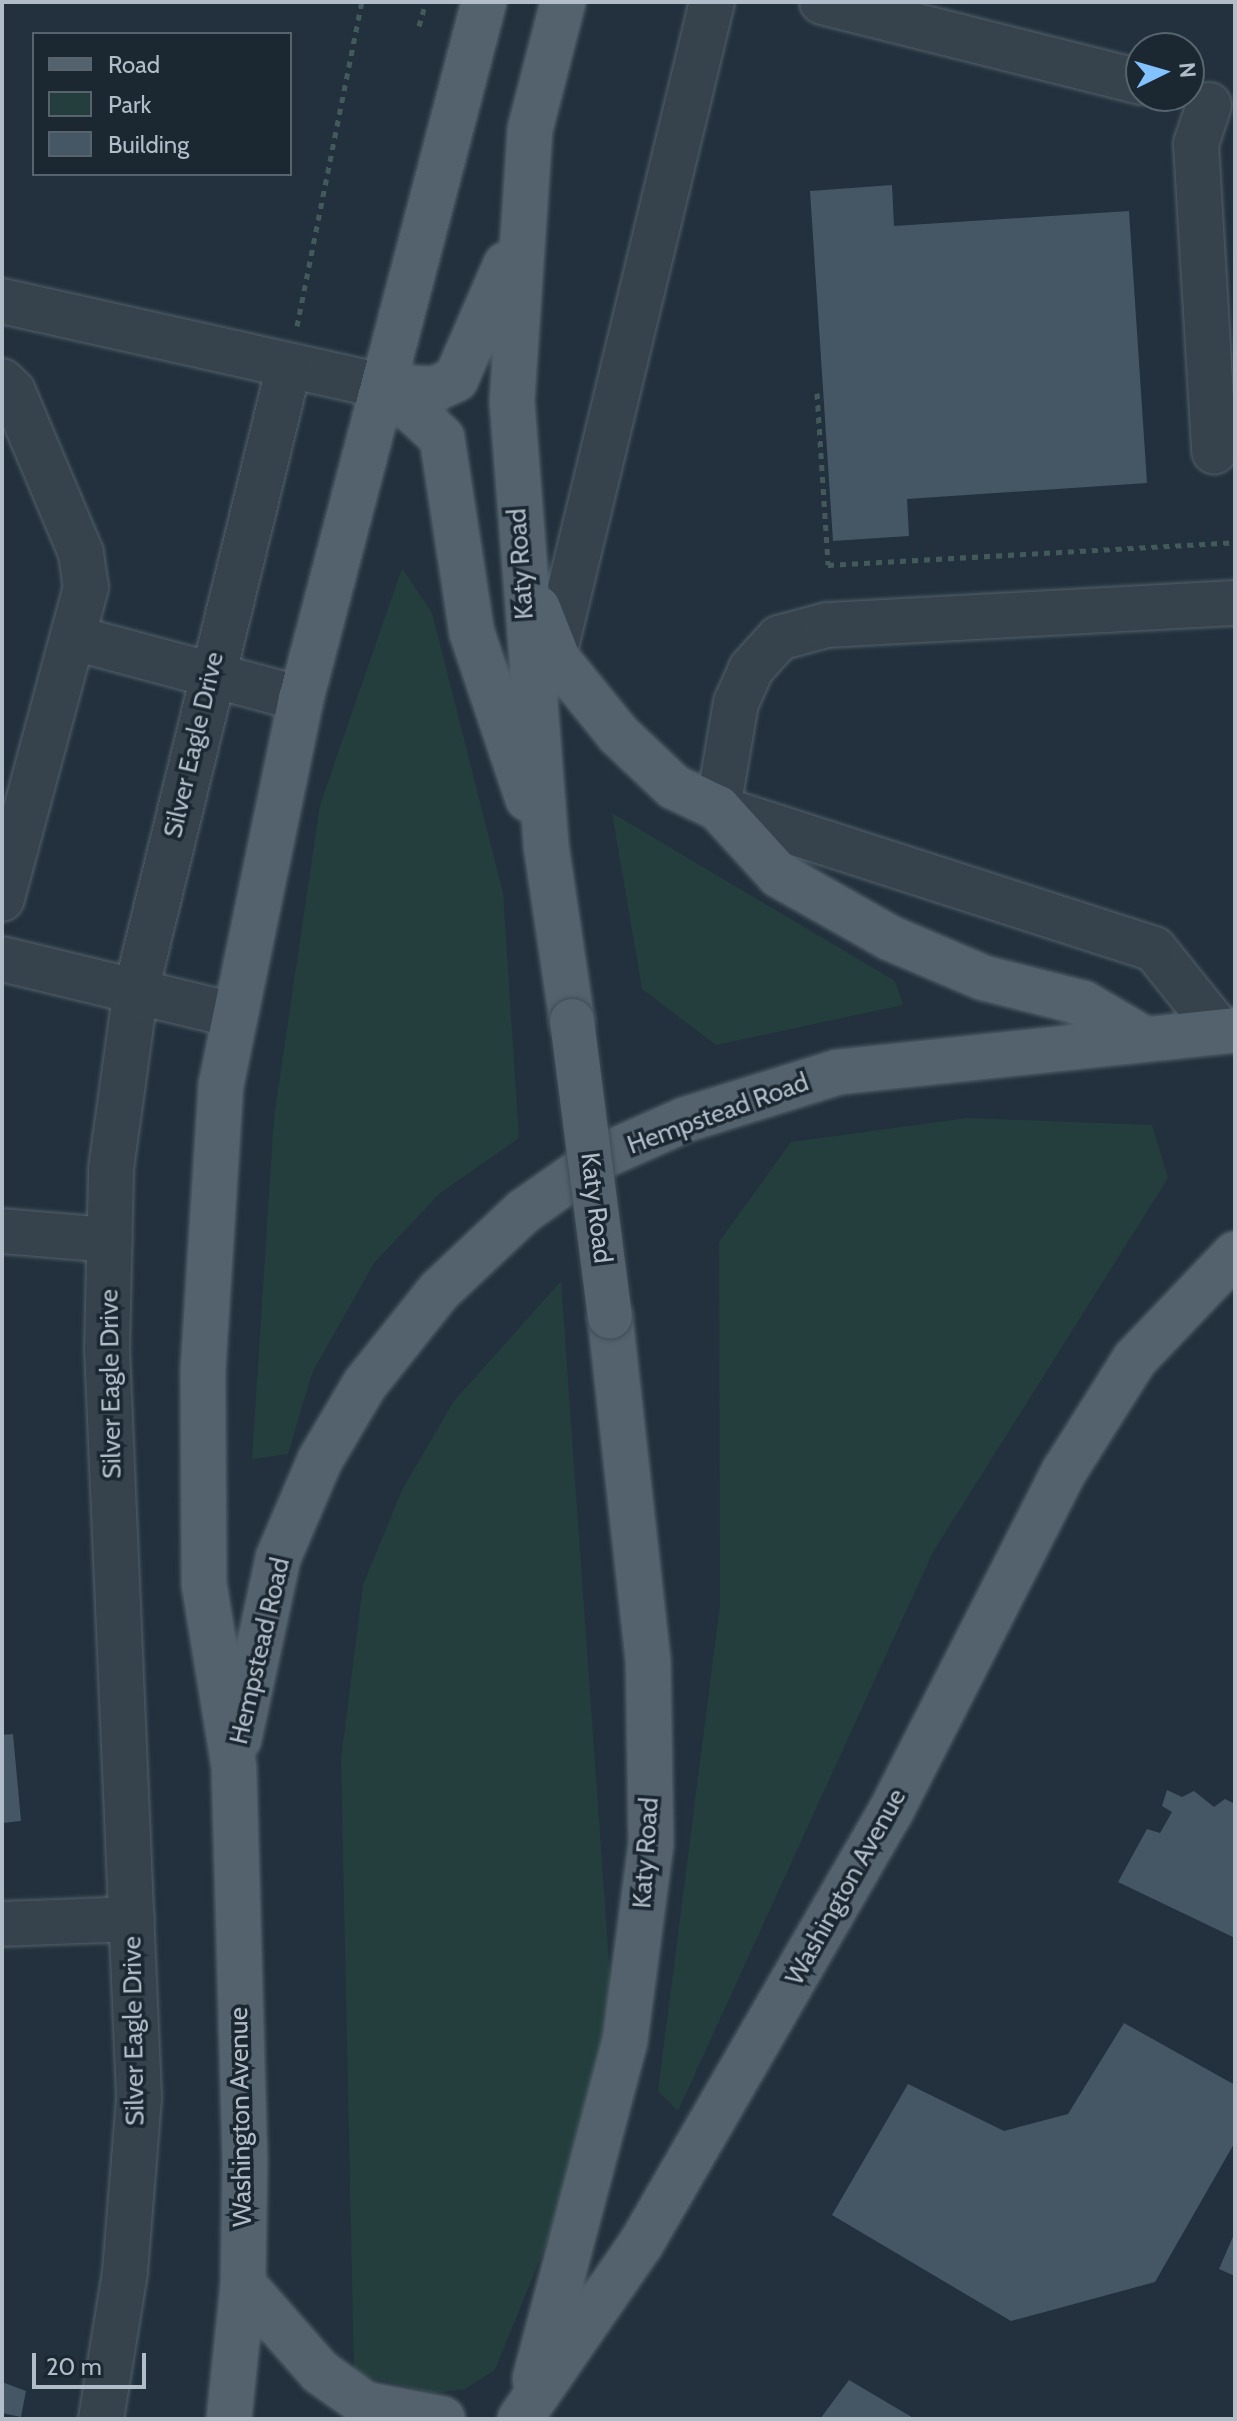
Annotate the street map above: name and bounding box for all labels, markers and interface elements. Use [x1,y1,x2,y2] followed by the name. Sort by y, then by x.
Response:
[32,32,292,176] legend
[1125,32,1205,112] north arrow
[108,50,160,79] text: Road
[1173,61,1202,79] text: N
[108,90,151,119] text: Park
[108,130,189,159] text: Building
[502,508,540,620] street label: Katy Road
[157,649,231,841] street label: Silver Eagle Drive
[623,1067,813,1161] street label: Hempstead Road
[574,1151,618,1265] street label: Katy Road
[94,1289,128,1479] street label: Silver Eagle Drive
[223,1555,297,1747] street label: Hempstead Road
[779,1783,913,1991] street label: Washington Avenue
[627,1797,665,1909] street label: Katy Road
[117,1936,151,2126] street label: Silver Eagle Drive
[223,2007,259,2227] street label: Washington Avenue
[36,2337,150,2387] scale bar
[46,2352,102,2381] text: 20 m

